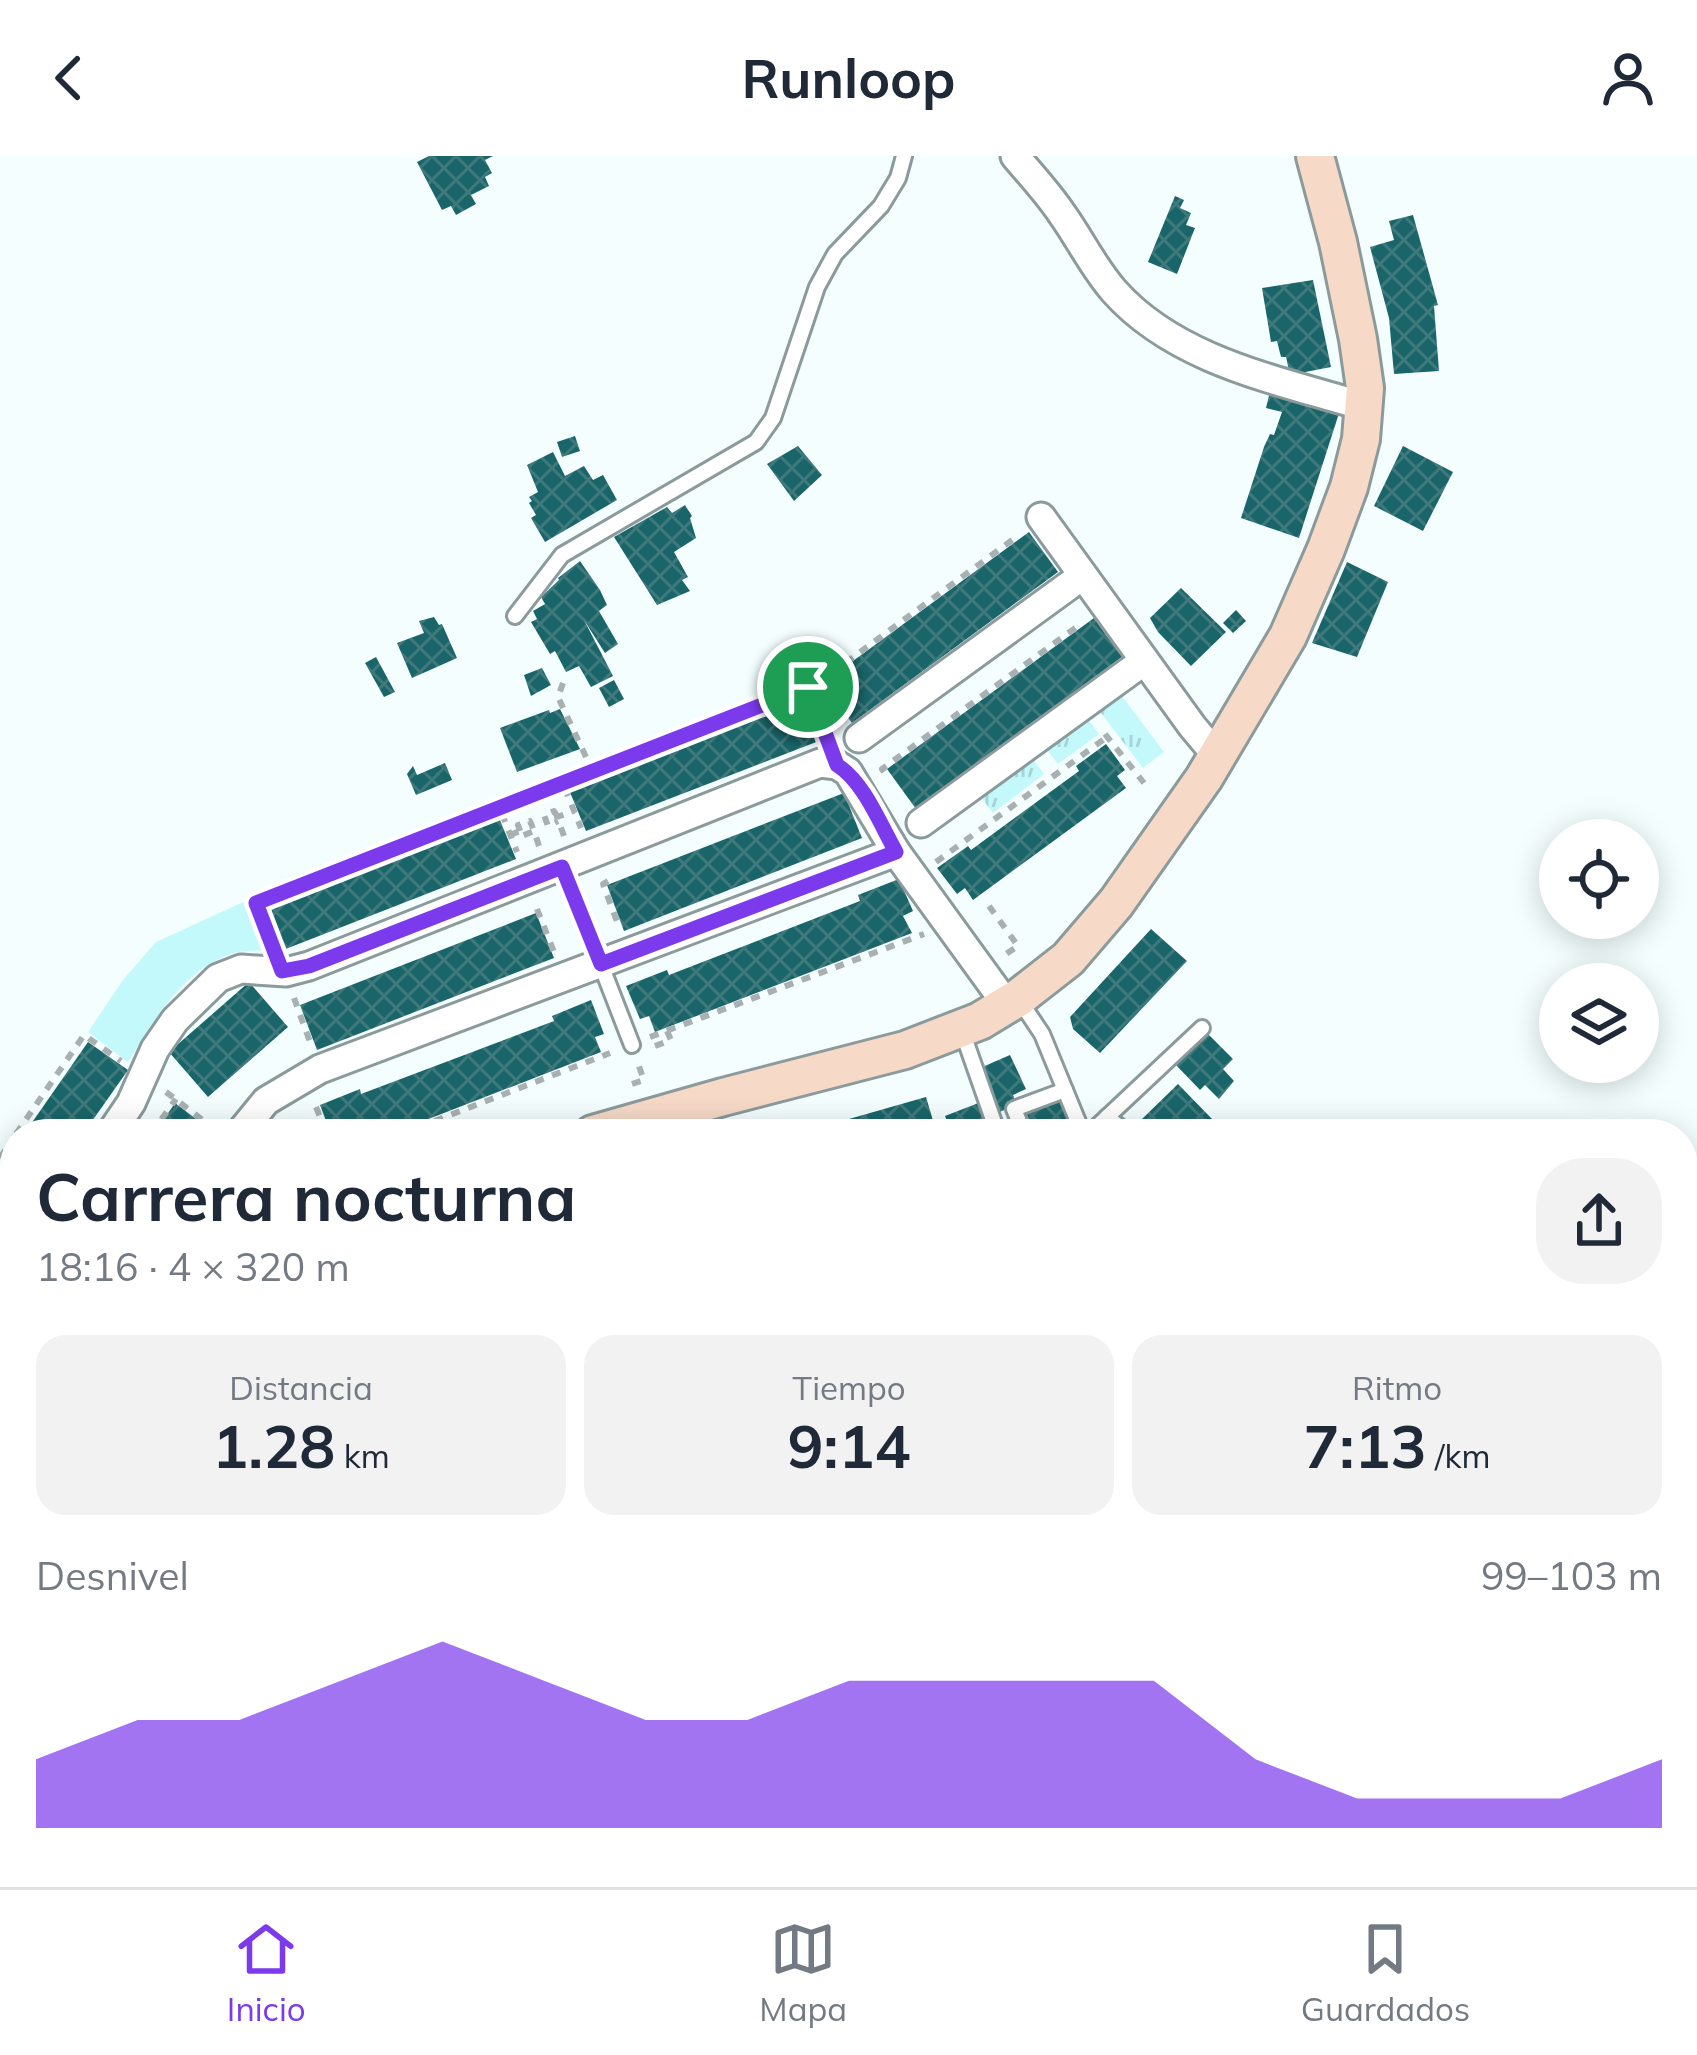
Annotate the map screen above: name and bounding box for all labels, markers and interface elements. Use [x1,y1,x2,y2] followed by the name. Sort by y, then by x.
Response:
[741,44,956,112] text: Runloop
[36,45,102,111] icon: back
[1595,45,1661,111] icon: person
[757,636,859,738] pin
[775,654,841,720] icon: arrive
[1539,819,1659,1083] map controls
[1539,819,1659,939] button: locate
[1539,963,1659,1083] button: layers
[36,1155,576,1238] text: Carrera nocturna
[1536,1158,1662,1284] button: share
[36,1242,350,1291] text: 18:16 · 4 × 320 m
[229,1367,373,1408] text: Distancia
[792,1367,906,1408] text: Tiempo
[1352,1367,1442,1408] text: Ritmo
[212,1408,335,1483] text: 1.28
[788,1408,910,1483] text: 9:14
[1304,1408,1426,1483] text: 7:13
[335,1435,390,1476] text: km
[1426,1435,1490,1476] text: /km
[36,1551,189,1600] text: Desnivel
[1481,1551,1662,1600] text: 99–103 m
[227,1916,306,2029] tab: Inicio
[759,1916,847,2029] tab: Mapa
[1301,1916,1470,2029] tab: Guardados

